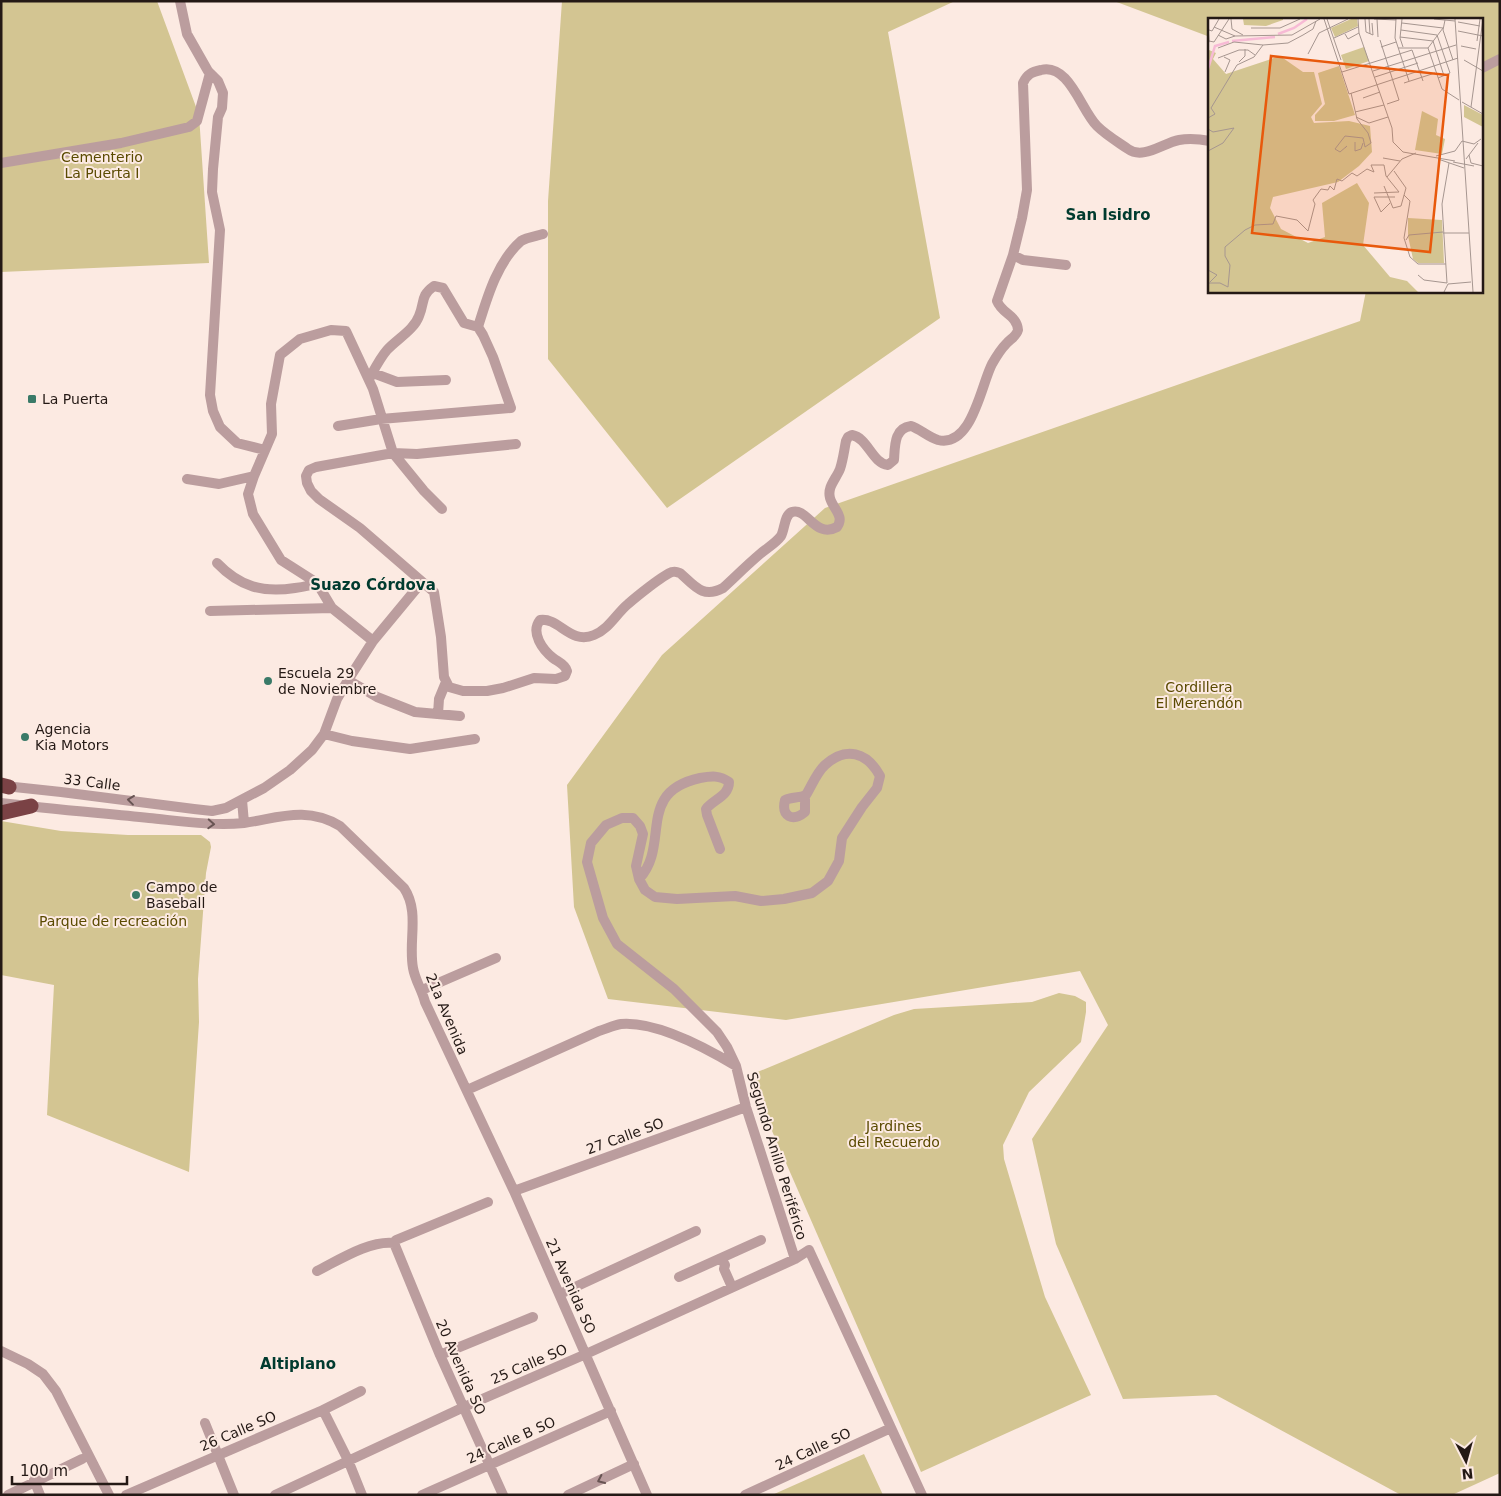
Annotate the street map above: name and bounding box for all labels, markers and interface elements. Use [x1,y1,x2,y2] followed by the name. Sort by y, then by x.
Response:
[1208,18,1484,292] inset map
[61,149,143,181] park label: Cementerio La Puerta I
[1066,206,1150,224] district label: San Isidro
[42,391,108,407] place label: La Puerta
[26,393,38,405] marker: La Puerta
[310,576,436,594] district label: Suazo Córdova
[278,665,376,697] place label: Escuela 29 de Noviembre
[262,675,274,687] marker: Escuela 29 de Noviembre
[1155,679,1243,711] park label: Cordillera El Merendón
[35,721,109,753] place label: Agencia Kia Motors
[19,731,31,743] marker: Agencia Kia Motors
[63,771,121,793] street label: 33 Calle
[126,795,134,806] one-way arrow
[207,818,215,829] one-way arrow
[146,879,217,911] place label: Campo de Baseball
[130,889,142,901] marker: Campo de Baseball
[39,913,187,929] park label: Parque de recreación
[423,971,471,1057] street label: 21a Avenida
[744,1070,810,1242] street label: Segundo Anillo Periférico
[584,1115,666,1157] street label: 27 Calle SO
[848,1118,940,1150] park label: Jardines del Recuerdo
[543,1236,599,1336] street label: 21 Avenida SO
[433,1317,489,1417] street label: 20 Avenida SO
[488,1341,570,1387] street label: 25 Calle SO
[260,1355,336,1373] district label: Altiplano
[197,1408,279,1454] street label: 26 Calle SO
[464,1413,558,1467] street label: 24 Calle B SO
[773,1425,853,1473] street label: 24 Calle SO
[1441,1436,1491,1486] north arrow
[12,1454,128,1486] scale bar
[20,1462,68,1480] text: 100 m
[1461,1465,1474,1482] text: N
[597,1473,606,1484] one-way arrow

